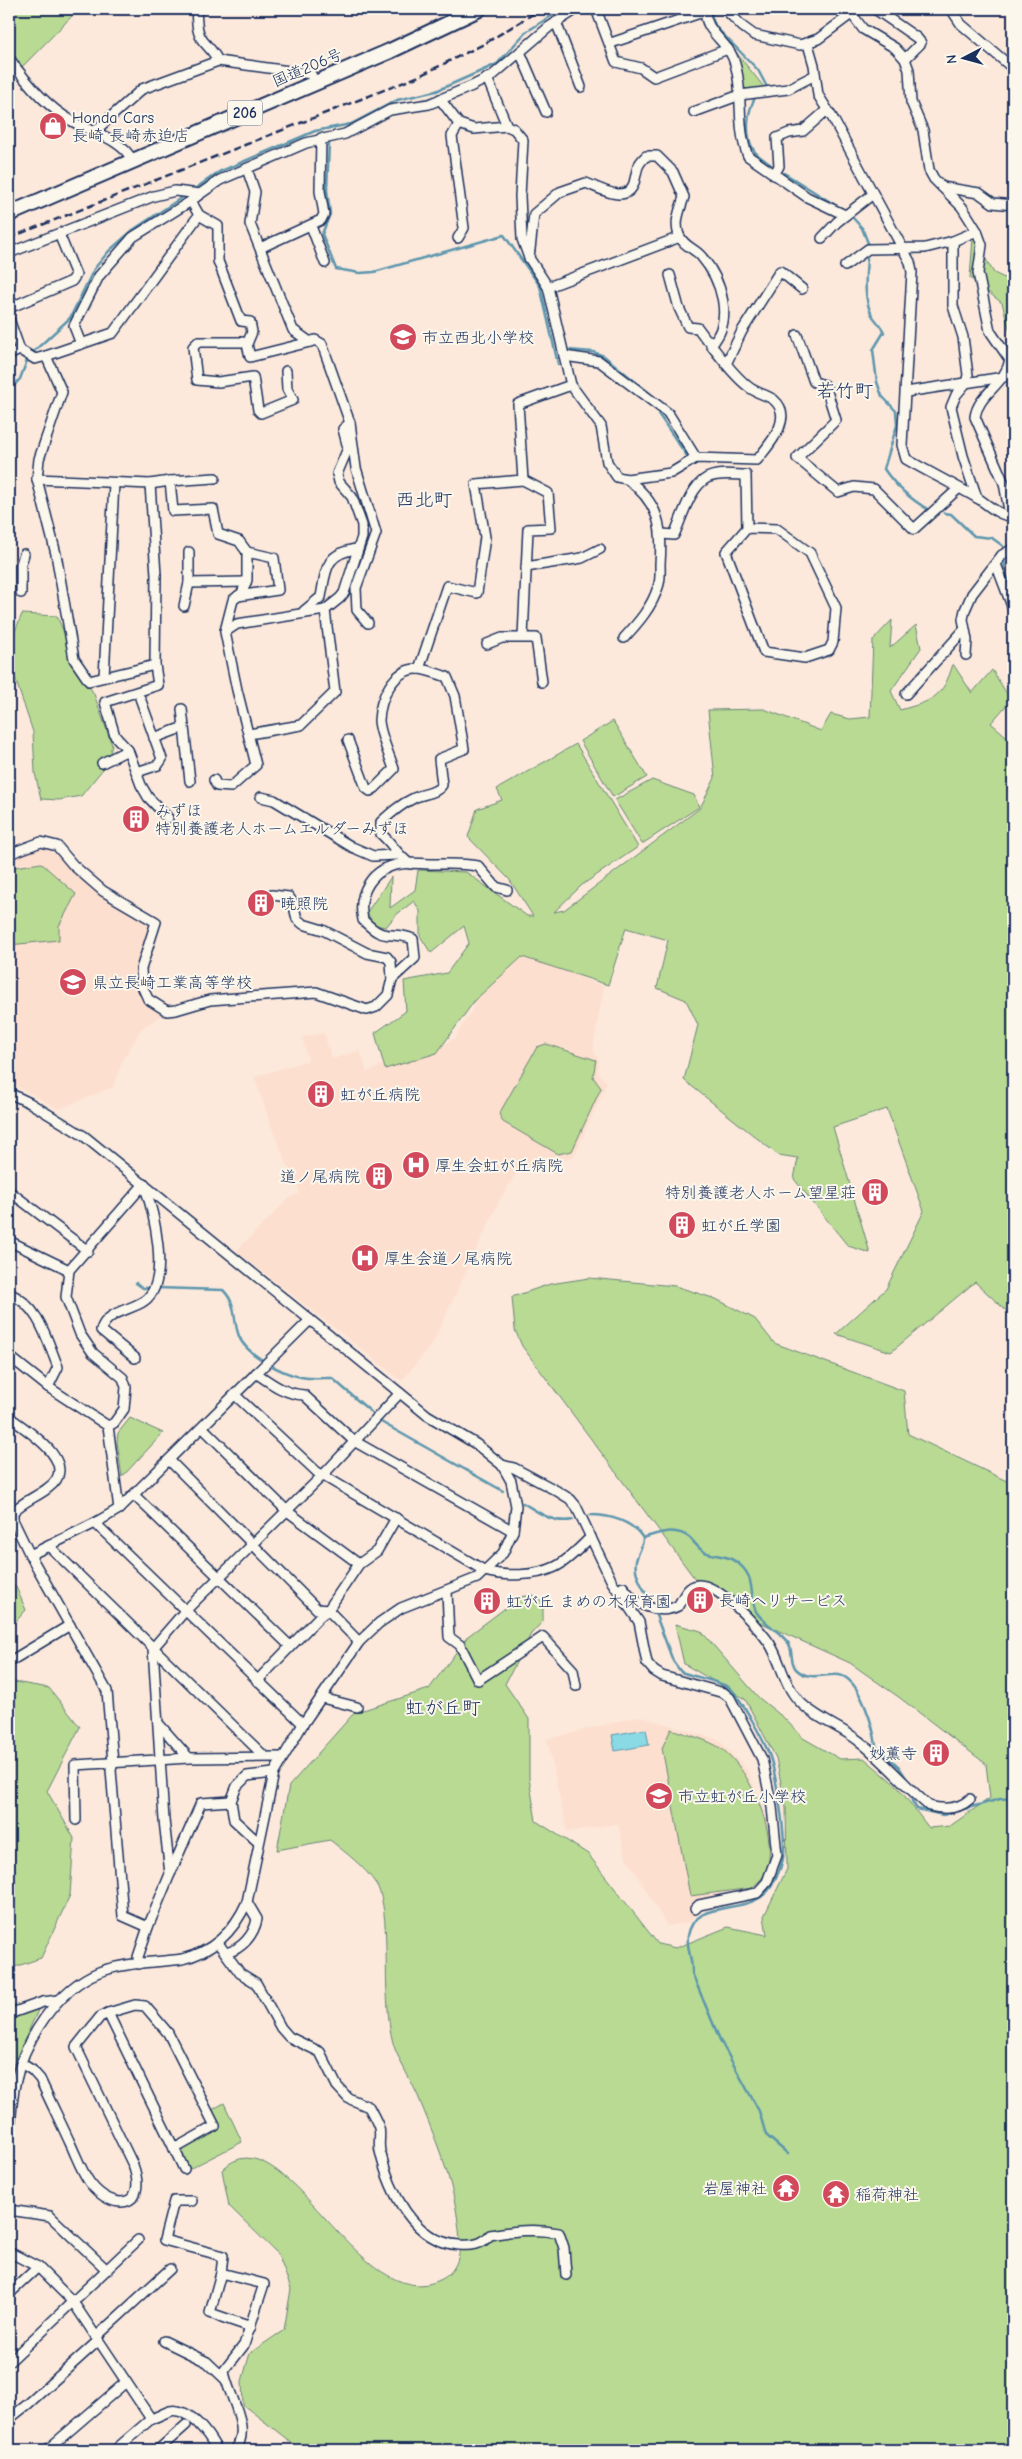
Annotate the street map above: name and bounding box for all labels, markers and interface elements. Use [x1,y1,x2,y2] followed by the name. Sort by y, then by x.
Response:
[940,32,990,82] north arrow
[269,45,345,91] street label: 国道206号
[943,54,960,65] text: N
[228,100,262,126] road number: 206
[72,109,189,145] place label: Honda Cars 長崎 長崎赤迫店
[38,111,68,141] shop icon: Honda Cars 長崎 長崎赤迫店
[388,322,418,352] school or university icon: 市立西北小学校
[422,329,534,347] place label: 市立西北小学校
[816,380,874,402] district label: 若竹町
[395,489,453,511] district label: 西北町
[155,802,408,838] place label: みずほ 特別養護老人ホームエルダーみずほ
[121,804,151,834] building icon: みずほ 特別養護老人ホームエルダーみずほ
[246,888,276,918] building icon: 暁照院
[280,895,328,913] place label: 暁照院
[58,967,88,997] school or university icon: 県立長崎工業高等学校
[92,974,252,992] place label: 県立長崎工業高等学校
[306,1079,336,1109] building icon: 虹が丘病院
[340,1086,420,1104] place label: 虹が丘病院
[401,1150,431,1180] hospital icon: 厚生会虹が丘病院
[435,1157,563,1175] place label: 厚生会虹が丘病院
[364,1161,394,1191] building icon: 道ノ尾病院
[280,1168,360,1186] place label: 道ノ尾病院
[860,1177,890,1207] building icon: 特別養護老人ホーム望星荘
[665,1184,856,1202] place label: 特別養護老人ホーム望星荘
[667,1210,697,1240] building icon: 虹が丘学園
[701,1217,781,1235] place label: 虹が丘学園
[350,1243,380,1273] hospital icon: 厚生会道ノ尾病院
[384,1250,512,1268] place label: 厚生会道ノ尾病院
[685,1585,715,1615] building icon: 長崎ヘリサービス
[472,1586,502,1616] building icon: 虹が丘 まめの木保育園
[719,1592,847,1610] place label: 長崎ヘリサービス
[506,1593,671,1611] place label: 虹が丘 まめの木保育園
[405,1697,481,1719] district label: 虹が丘町
[921,1738,951,1768] building icon: 妙薫寺
[869,1745,917,1763] place label: 妙薫寺
[644,1781,674,1811] school or university icon: 市立虹が丘小学校
[678,1788,806,1806] place label: 市立虹が丘小学校
[771,2173,801,2203] temple icon: 岩屋神社
[821,2179,851,2209] temple icon: 稲荷神社
[703,2180,767,2198] place label: 岩屋神社
[855,2186,919,2204] place label: 稲荷神社

